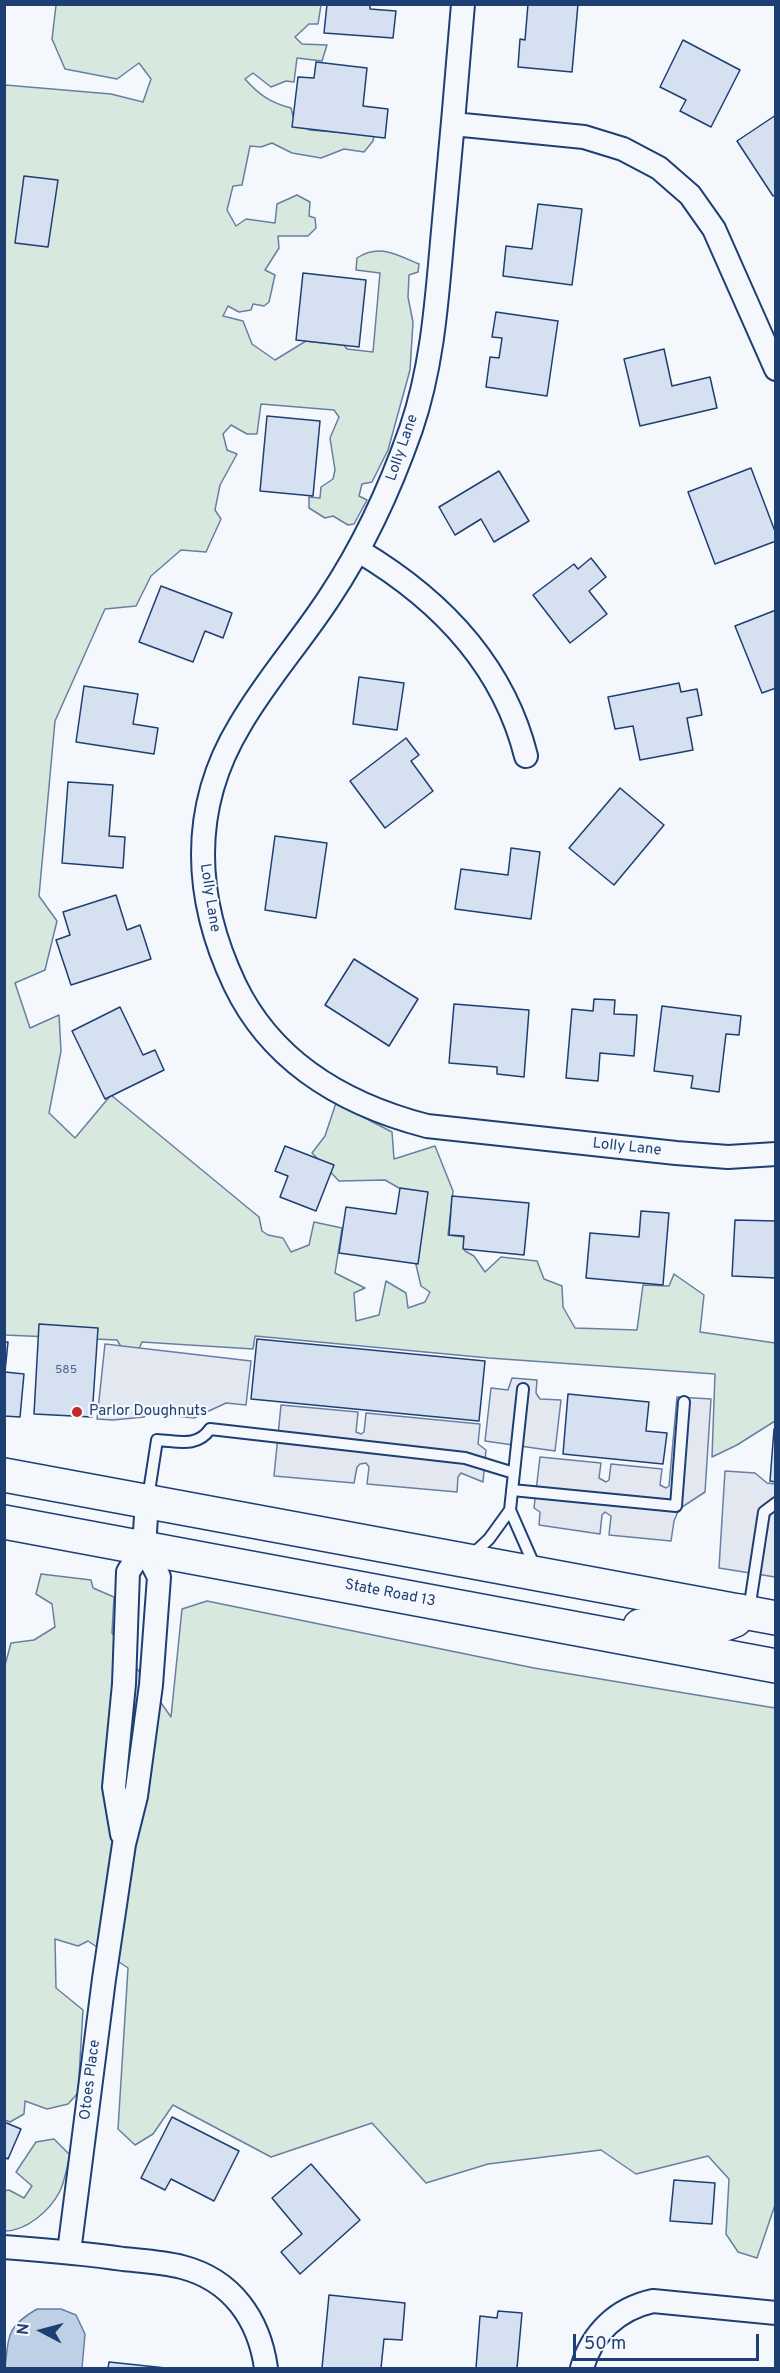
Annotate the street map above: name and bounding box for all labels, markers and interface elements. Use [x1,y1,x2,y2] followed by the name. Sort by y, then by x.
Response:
[383,412,423,484] street label: Lolly Lane
[195,862,223,934] street label: Lolly Lane
[592,1135,662,1161] street label: Lolly Lane
[55,1364,77,1378] house number: 585
[89,1403,207,1421] place label: Parlor Doughnuts
[70,1405,84,1419] marker: Parlor Doughnuts
[343,1576,437,1612] street label: State Road 13
[77,2039,105,2121] street label: Otoes Place
[12,2301,72,2361] north arrow
[14,2322,35,2336] text: N
[576,2322,762,2360] scale bar
[584,2333,626,2356] text: 50 m

